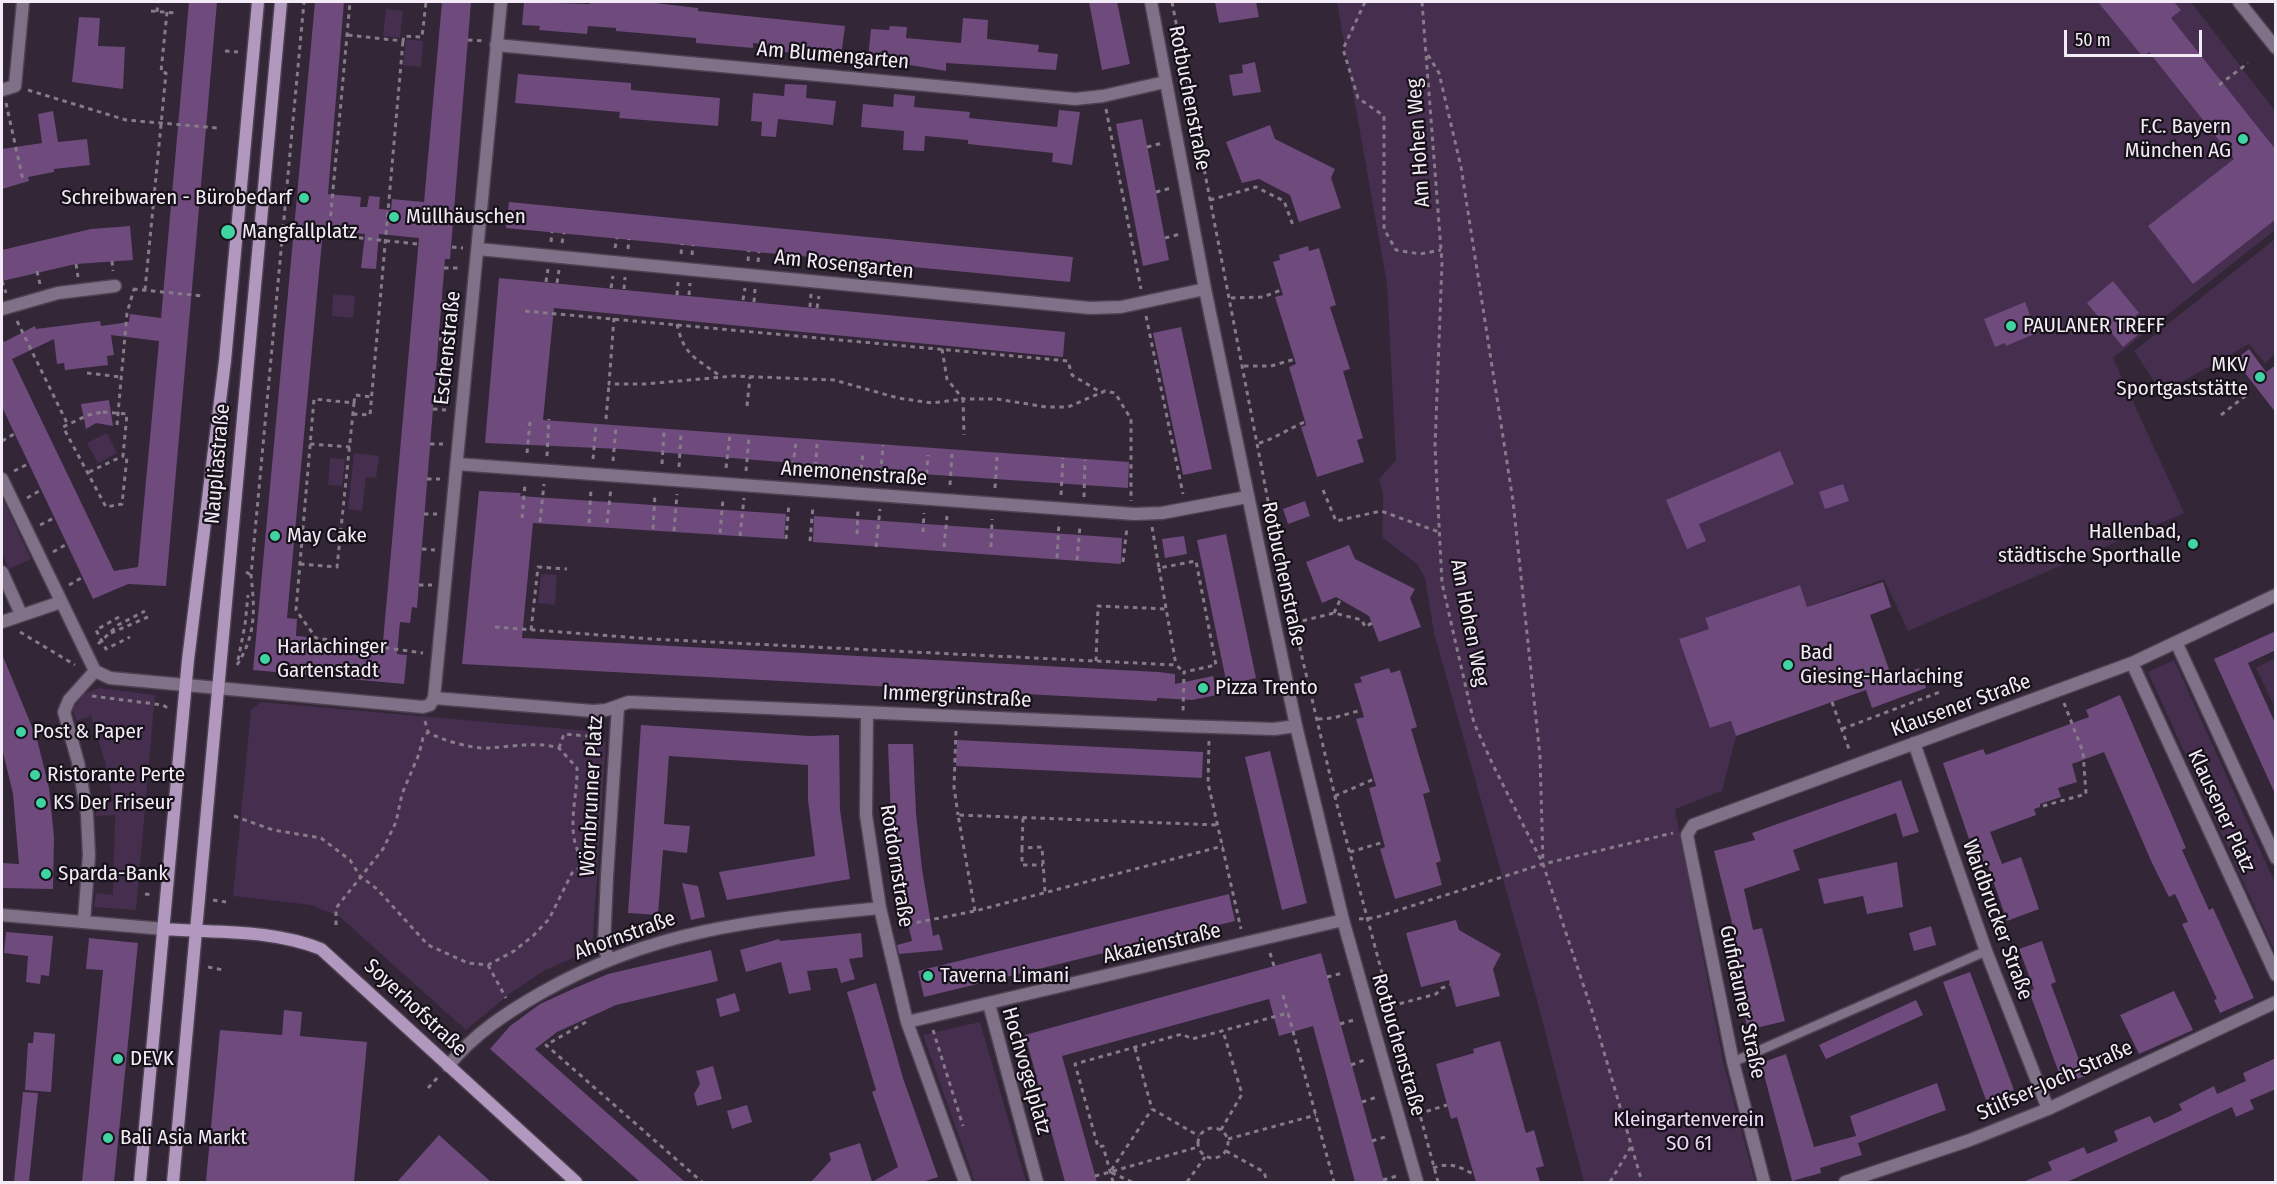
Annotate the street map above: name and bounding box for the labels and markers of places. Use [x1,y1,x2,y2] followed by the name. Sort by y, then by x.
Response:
[2125,114,2231,164] place label: F.C. Bayern München AG
[2236,132,2250,146] marker: F.C. Bayern München AG
[61,185,292,211] place label: Schreibwaren - Bürobedarf
[297,191,311,205] marker: Schreibwaren - Bürobedarf
[406,204,526,230] place label: Müllhäuschen
[387,210,401,224] marker: Müllhäuschen
[242,219,357,245] place label: Mangfallplatz
[219,223,237,241] marker: Mangfallplatz
[2023,313,2165,339] place label: PAULANER TREFF
[2004,319,2018,333] marker: PAULANER TREFF
[2116,352,2248,402] place label: MKV Sportgaststätte
[2253,370,2267,384] marker: MKV Sportgaststätte
[1998,519,2181,569] place label: Hallenbad, städtische Sporthalle
[287,523,367,549] place label: May Cake
[268,529,282,543] marker: May Cake
[2186,537,2200,551] marker: Hallenbad, städtische Sporthalle
[277,634,387,684] place label: Harlachinger Gartenstadt
[1800,640,1963,690] place label: Bad Giesing-Harlaching
[258,652,272,666] marker: Harlachinger Gartenstadt
[1781,658,1795,672] marker: Bad Giesing-Harlaching
[1215,675,1318,701] place label: Pizza Trento
[1196,681,1210,695] marker: Pizza Trento
[33,719,143,745] place label: Post & Paper
[14,725,28,739] marker: Post & Paper
[47,762,185,788] place label: Ristorante Perte
[28,768,42,782] marker: Ristorante Perte
[53,790,173,816] place label: KS Der Friseur
[34,796,48,810] marker: KS Der Friseur
[58,861,168,887] place label: Sparda-Bank
[39,867,53,881] marker: Sparda-Bank
[940,963,1069,989] place label: Taverna Limani
[921,969,935,983] marker: Taverna Limani
[130,1046,174,1072] place label: DEVK
[111,1052,125,1066] marker: DEVK
[120,1125,247,1151] place label: Bali Asia Markt
[101,1131,115,1145] marker: Bali Asia Markt

